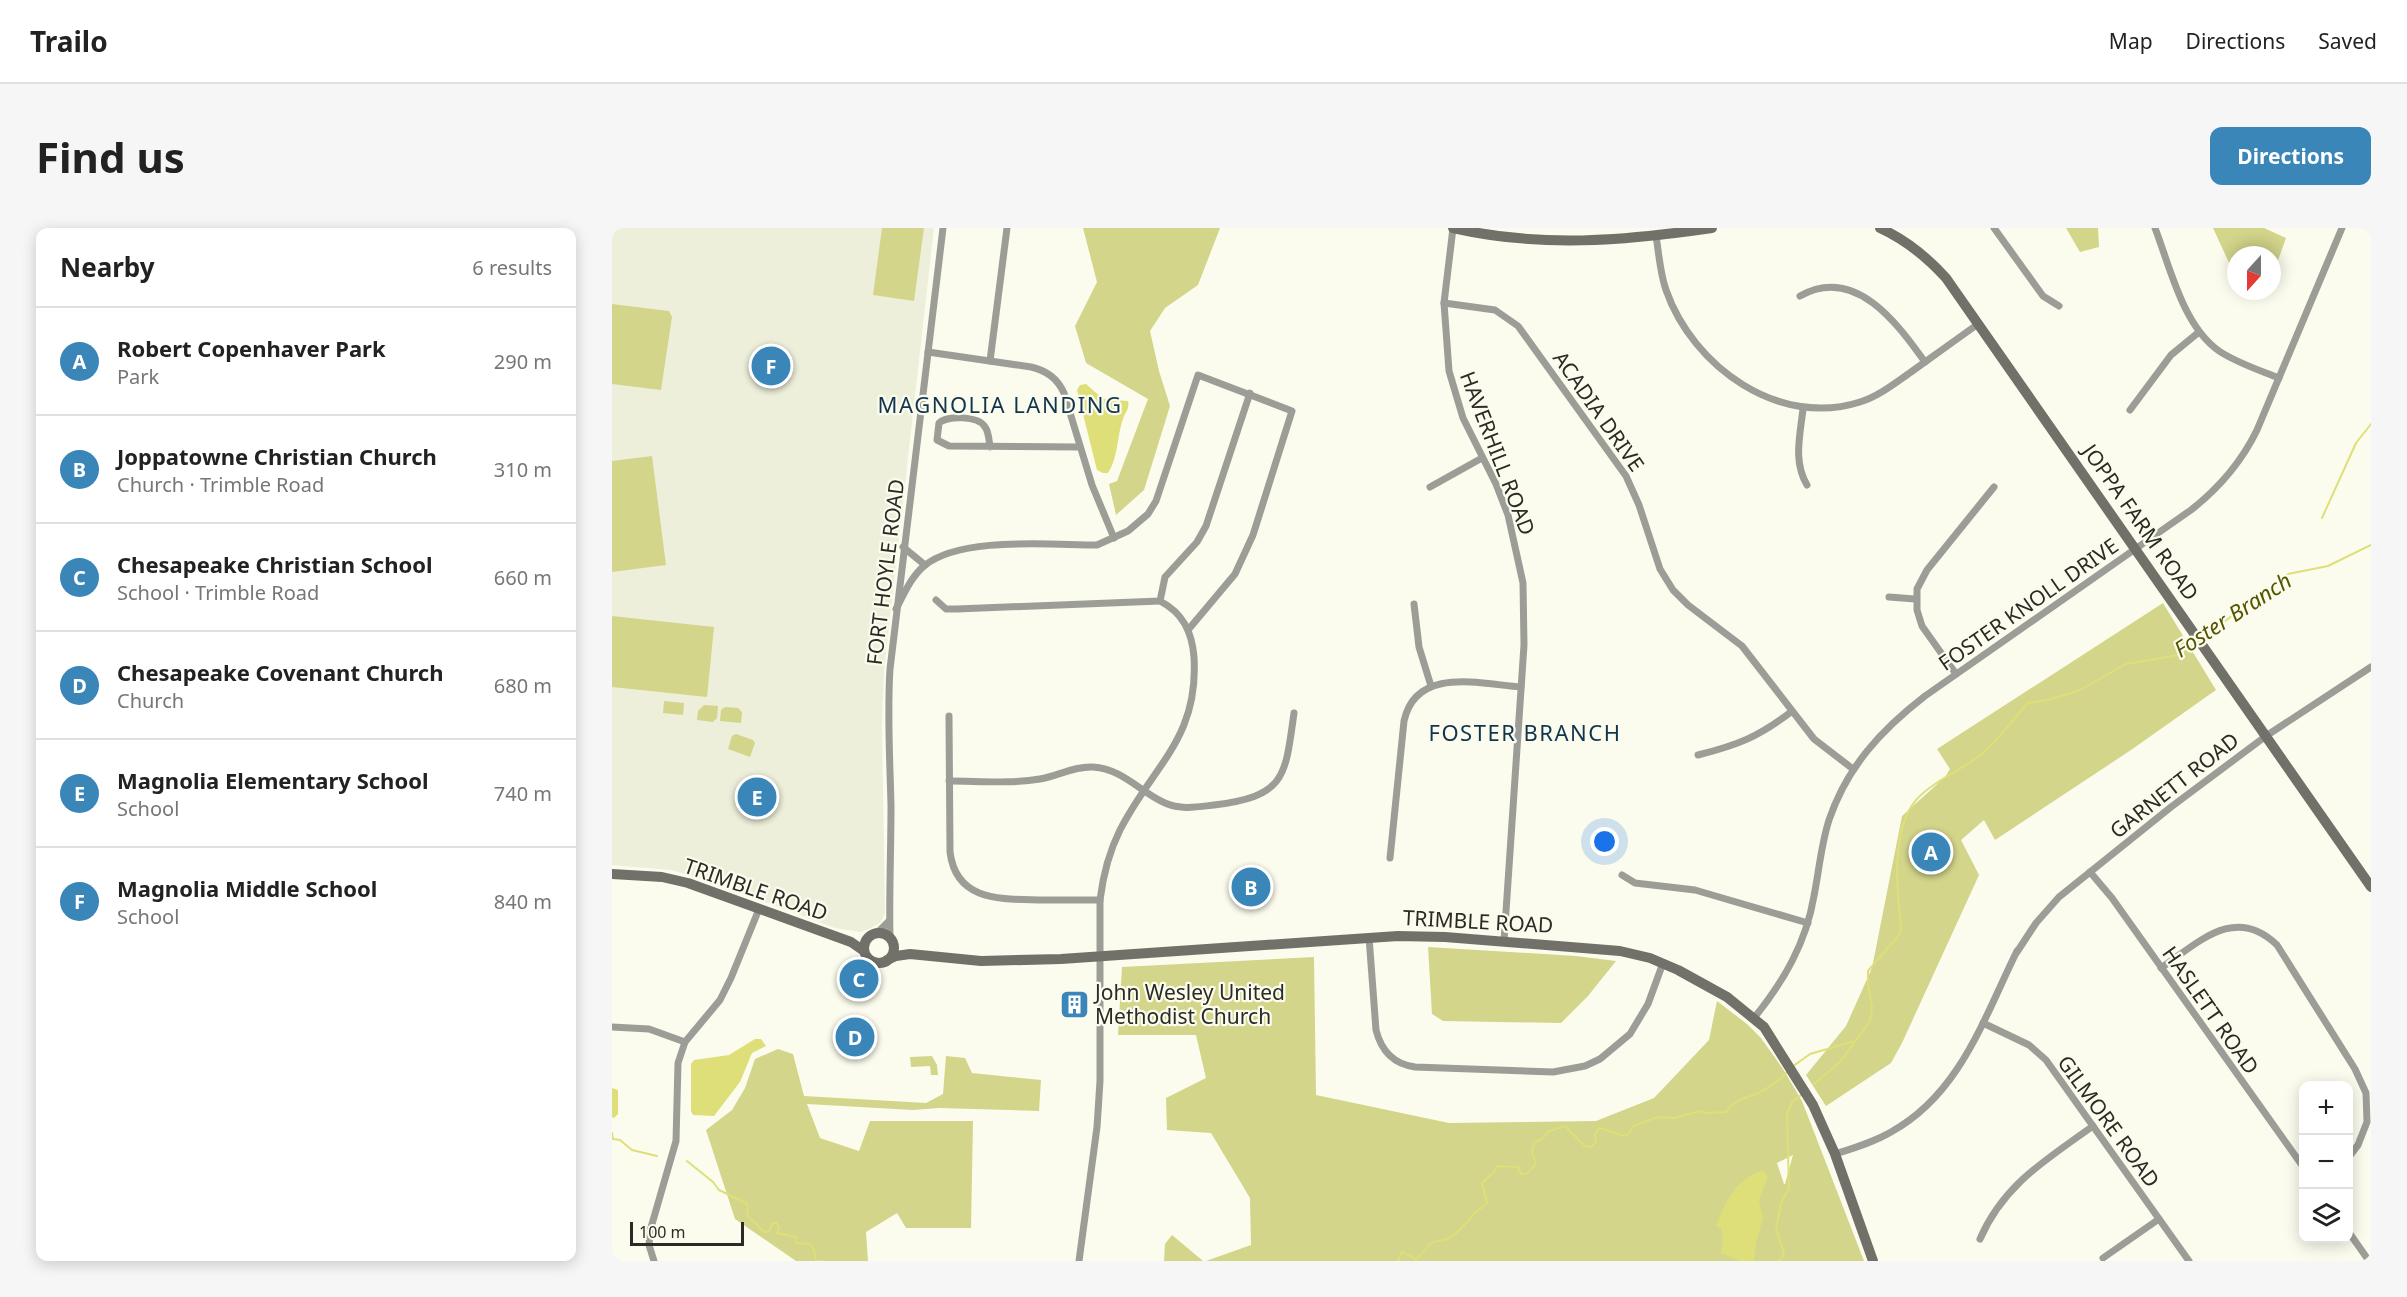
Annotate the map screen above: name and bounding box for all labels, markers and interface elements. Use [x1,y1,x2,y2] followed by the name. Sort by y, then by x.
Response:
[30,22,108,60] text: Trailo
[2109,27,2153,55] text: Map
[2186,27,2285,55] text: Directions
[2318,27,2377,55] text: Saved
[2210,127,2371,185] button: Directions
[36,128,185,185] text: Find us
[2227,246,2281,300] north arrow
[60,249,155,285] text: Nearby
[472,254,552,281] text: 6 results
[117,333,386,363] text: Robert Copenhaver Park
[752,344,790,388] pin: F
[1547,345,1651,477] street label: ACADIA DRIVE
[73,348,86,375] text: A
[494,348,552,375] text: 290 m
[117,363,159,390] text: Park
[1454,367,1542,539] street label: HAVERHILL ROAD
[878,389,1122,419] district label: MAGNOLIA LANDING
[2075,437,2205,606] street label: JOPPA FARM ROAD
[117,441,437,471] text: Joppatowne Christian Church
[73,456,86,483] text: B
[494,456,552,483] text: 310 m
[117,471,324,498] text: Church · Trimble Road
[860,477,910,667] street label: FORT HOYLE ROAD
[1933,531,2123,677] street label: FOSTER KNOLL DRIVE
[117,549,433,579] text: Chesapeake Christian School
[73,564,86,591] text: C
[494,564,552,591] text: 660 m
[2167,565,2297,663] water label: Foster Branch
[117,579,319,606] text: School · Trimble Road
[117,657,443,687] text: Chesapeake Covenant Church
[72,672,87,699] text: D
[494,672,552,699] text: 680 m
[117,687,184,714] text: Church
[1428,717,1622,747] district label: FOSTER BRANCH
[2104,726,2244,844] street label: GARNETT ROAD
[117,765,428,795] text: Magnolia Elementary School
[738,774,776,820] pin: E
[74,780,85,807] text: E
[494,780,552,807] text: 740 m
[117,795,179,822] text: School
[1590,827,1619,856] your location
[1912,830,1950,874] pin: A
[680,851,832,927] street label: TRIMBLE ROAD
[1232,864,1270,910] pin: B
[117,873,377,903] text: Magnolia Middle School
[74,888,85,915] text: F
[494,888,552,915] text: 840 m
[117,903,179,930] text: School
[1402,903,1554,939] street label: TRIMBLE ROAD
[2156,940,2266,1080] street label: HASLETT ROAD
[840,956,878,1002] pin: C
[1093,978,1285,1030] place label: John Wesley United Methodist Church
[1058,988,1090,1020] building icon: John Wesley United Methodist Church
[836,1014,874,1060] pin: D
[2052,1049,2166,1193] street label: GILMORE ROAD
[2299,1081,2353,1243] map controls
[2299,1081,2353,1135] button: +
[2299,1135,2353,1189] button: −
[2299,1189,2353,1243] button: layers
[630,1219,744,1246] scale bar
[639,1221,686,1243] text: 100 m

